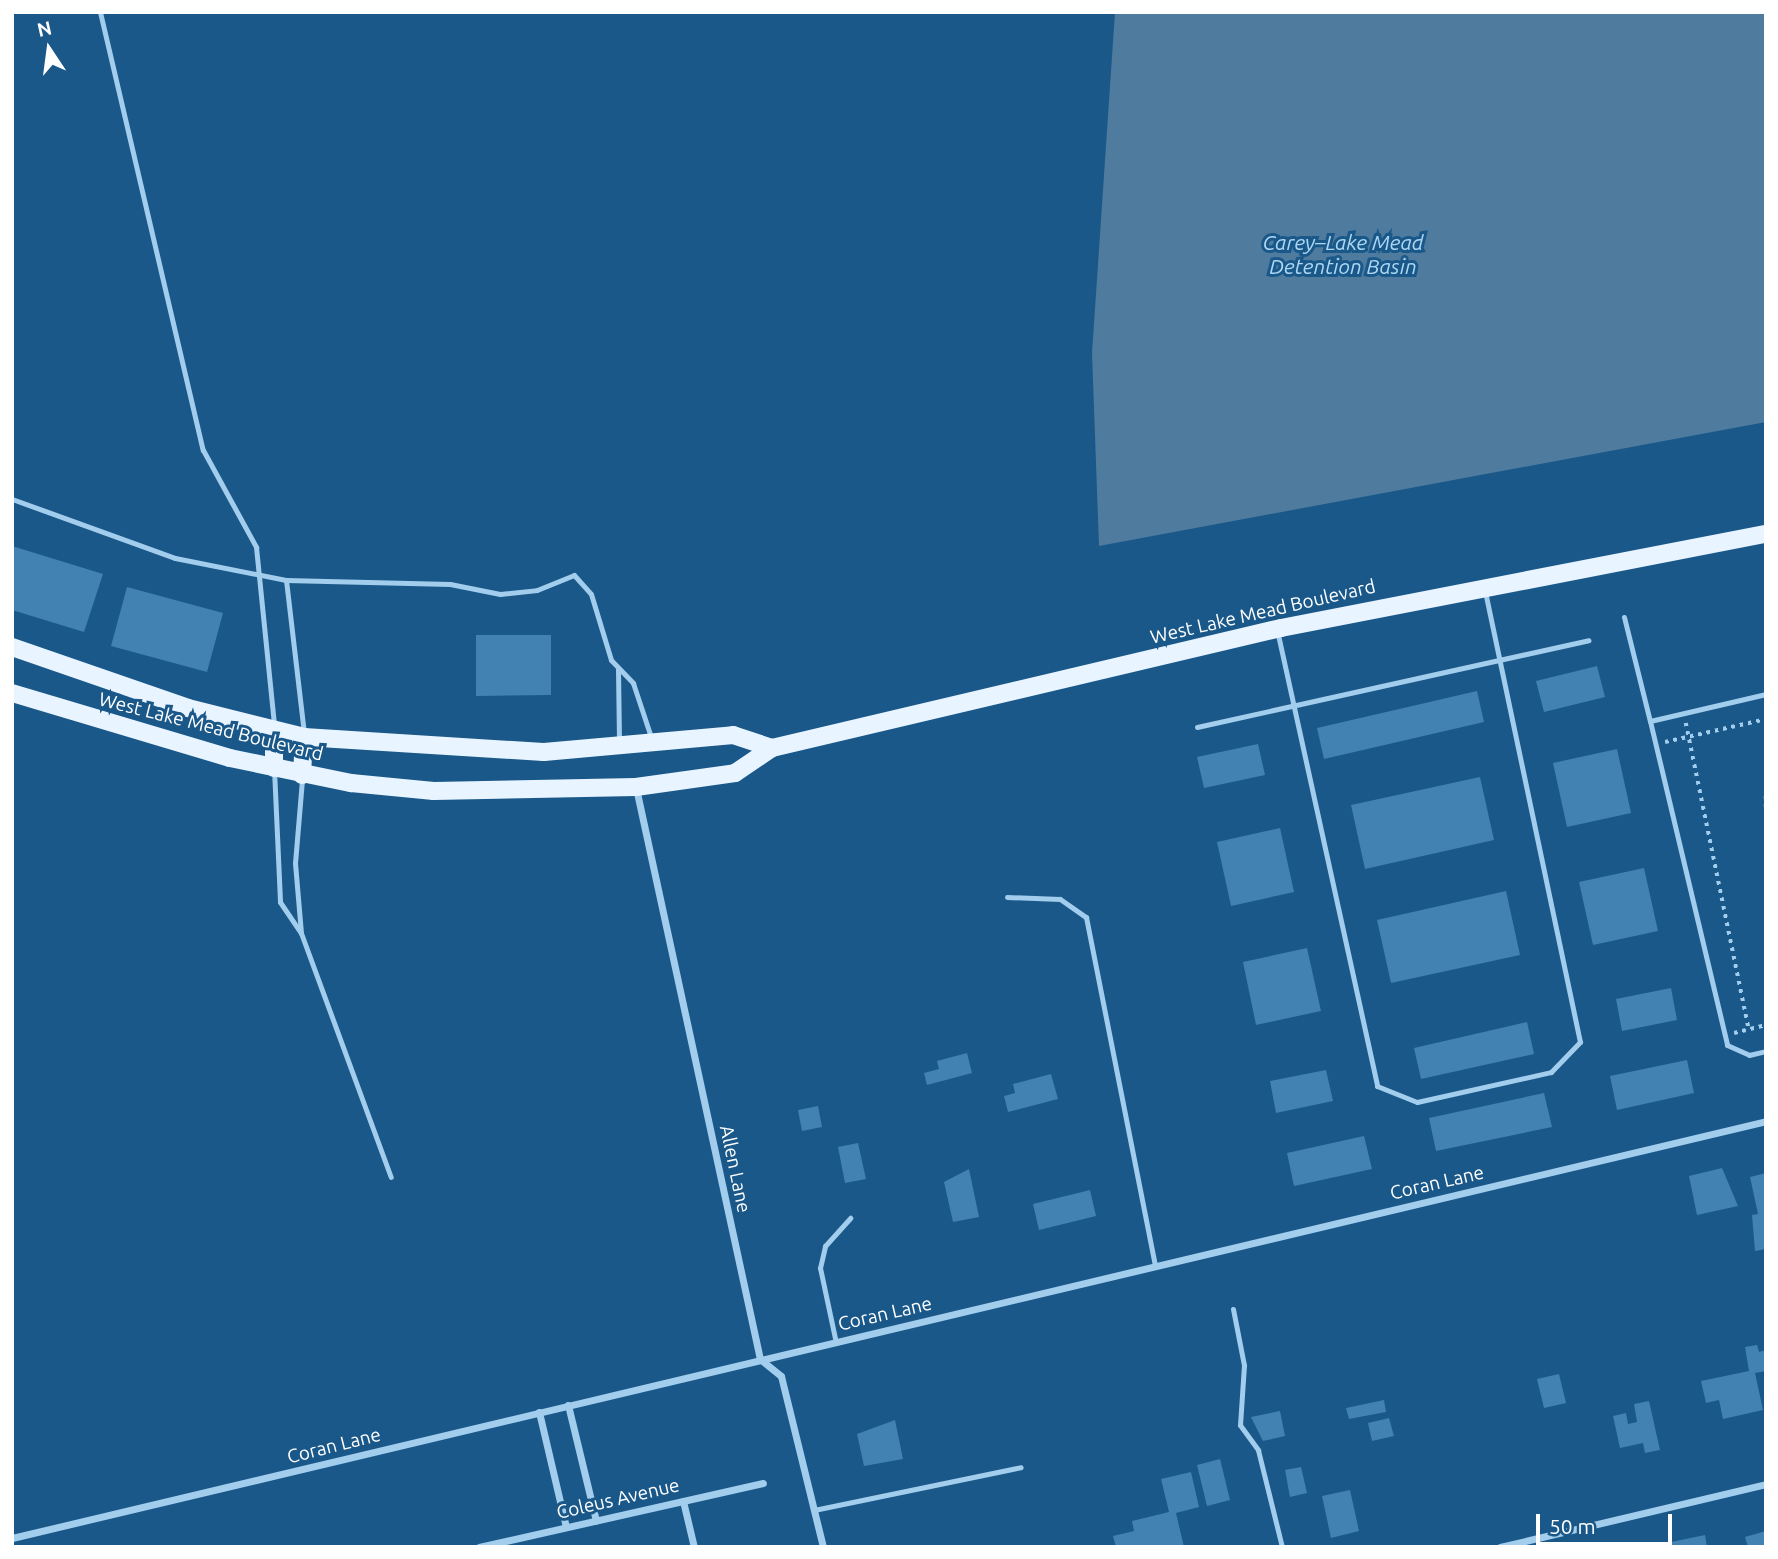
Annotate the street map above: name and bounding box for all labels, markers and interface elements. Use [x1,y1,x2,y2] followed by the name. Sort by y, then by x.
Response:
[14,14,84,84] north arrow
[35,16,54,41] text: N
[1263,229,1423,279] water label: Carey–Lake Mead Detention Basin
[1148,575,1378,649] street label: West Lake Mead Boulevard
[96,688,326,766] street label: West Lake Mead Boulevard
[715,1123,755,1215] street label: Allen Lane
[1388,1161,1486,1205] street label: Coran Lane
[836,1292,934,1336] street label: Coran Lane
[285,1423,383,1469] street label: Coran Lane
[554,1474,682,1524] street label: Coleus Avenue
[1540,1500,1676,1544] scale bar
[1549,1514,1596,1538] text: 50 m

